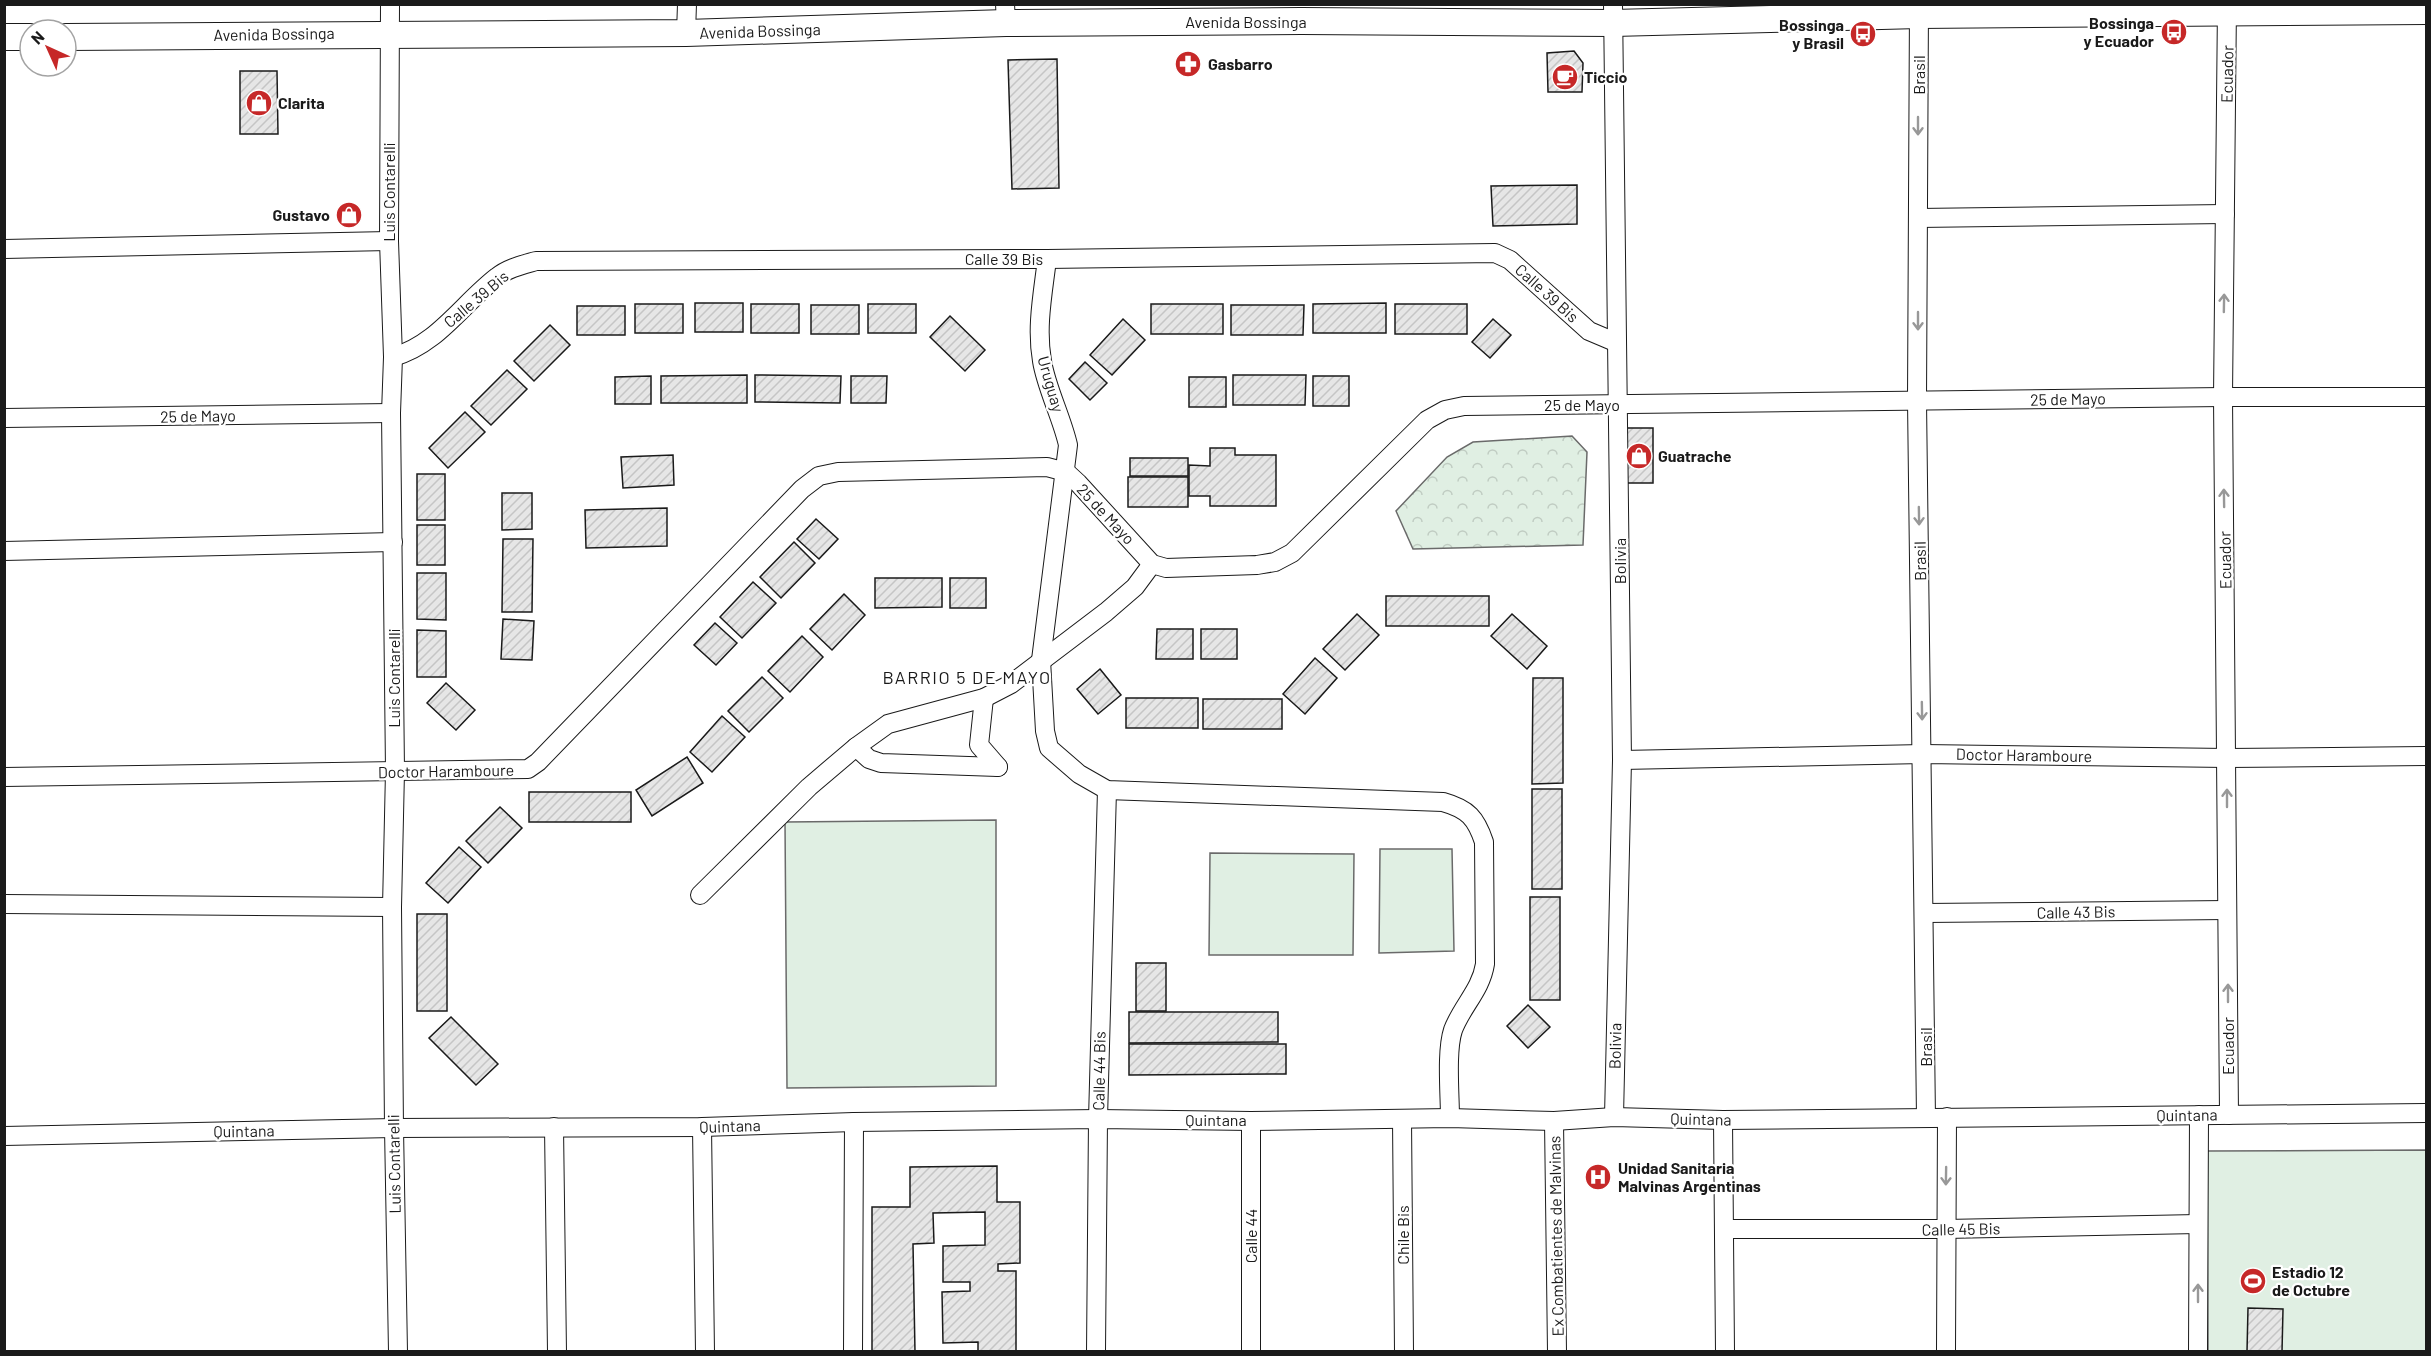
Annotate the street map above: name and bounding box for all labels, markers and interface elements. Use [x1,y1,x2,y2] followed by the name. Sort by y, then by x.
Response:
[1185,12,1307,31] street label: Avenida Bossinga
[2084,13,2154,50] place label: Bossinga y Ecuador
[1779,15,1844,52] place label: Bossinga y Brasil
[2159,17,2189,47] bus stop icon: Bossinga y Ecuador
[18,18,78,78] north arrow
[699,19,821,42] street label: Avenida Bossinga
[1848,19,1878,49] bus stop icon: Bossinga y Brasil
[213,23,335,44] street label: Avenida Bossinga
[27,27,48,48] text: N
[2216,45,2237,103] street label: Ecuador
[1173,49,1203,79] pharmacy icon: Gasbarro
[1208,54,1273,73] place label: Gasbarro
[1909,55,1928,95] street label: Brasil
[1550,62,1580,92] cafe icon: Ticcio
[1584,67,1628,86] place label: Ticcio
[244,88,274,118] shop icon: Clarita
[278,93,325,112] place label: Clarita
[1912,115,1924,135] one-way arrow
[379,142,398,242] street label: Luis Contarelli
[334,200,364,230] shop icon: Gustavo
[272,205,330,224] place label: Gustavo
[965,249,1043,268] street label: Calle 39 Bis
[1512,259,1583,326] street label: Calle 39 Bis
[440,266,512,331] street label: Calle 39 Bis
[2218,294,2230,314] one-way arrow
[1912,310,1924,330] one-way arrow
[1034,354,1069,415] street label: Uruguay
[2030,388,2106,409] street label: 25 de Mayo
[1544,395,1620,414] street label: 25 de Mayo
[160,405,236,426] street label: 25 de Mayo
[1624,441,1654,471] shop icon: Guatrache
[1658,446,1732,465] place label: Guatrache
[1074,479,1139,548] street label: 25 de Mayo
[2218,489,2230,509] one-way arrow
[1913,505,1925,525] one-way arrow
[2214,531,2235,589] street label: Ecuador
[1610,538,1629,584] street label: Bolivia
[1910,541,1929,581] street label: Brasil
[384,628,403,728] street label: Luis Contarelli
[882,666,1052,688] district label: BARRIO 5 DE MAYO
[1916,700,1928,720] one-way arrow
[1956,744,2092,765] street label: Doctor Haramboure
[378,760,514,781] street label: Doctor Haramboure
[2221,789,2233,809] one-way arrow
[2036,901,2116,922] street label: Calle 43 Bis
[2222,984,2234,1004] one-way arrow
[2218,1017,2237,1075] street label: Ecuador
[1605,1023,1624,1069] street label: Bolivia
[1916,1027,1935,1067] street label: Brasil
[1088,1031,1109,1111] street label: Calle 44 Bis
[2156,1104,2218,1125] street label: Quintana
[1670,1108,1732,1129] street label: Quintana
[1185,1110,1247,1129] street label: Quintana
[383,1114,404,1214] street label: Luis Contarelli
[699,1115,761,1136] street label: Quintana
[213,1120,275,1141] street label: Quintana
[1544,1135,1567,1337] street label: Ex Combatientes de Malvinas
[1618,1158,1761,1195] place label: Unidad Sanitaria Malvinas Argentinas
[1583,1162,1613,1192] hospital icon: Unidad Sanitaria Malvinas Argentinas
[1940,1165,1952,1185] one-way arrow
[1393,1205,1412,1265] street label: Chile Bis
[1241,1209,1260,1263] street label: Calle 44
[1921,1218,2001,1239] street label: Calle 45 Bis
[2272,1262,2350,1299] place label: Estadio 12 de Octubre
[2238,1266,2268,1296] sports icon: Estadio 12 de Octubre
[2192,1284,2204,1304] one-way arrow

